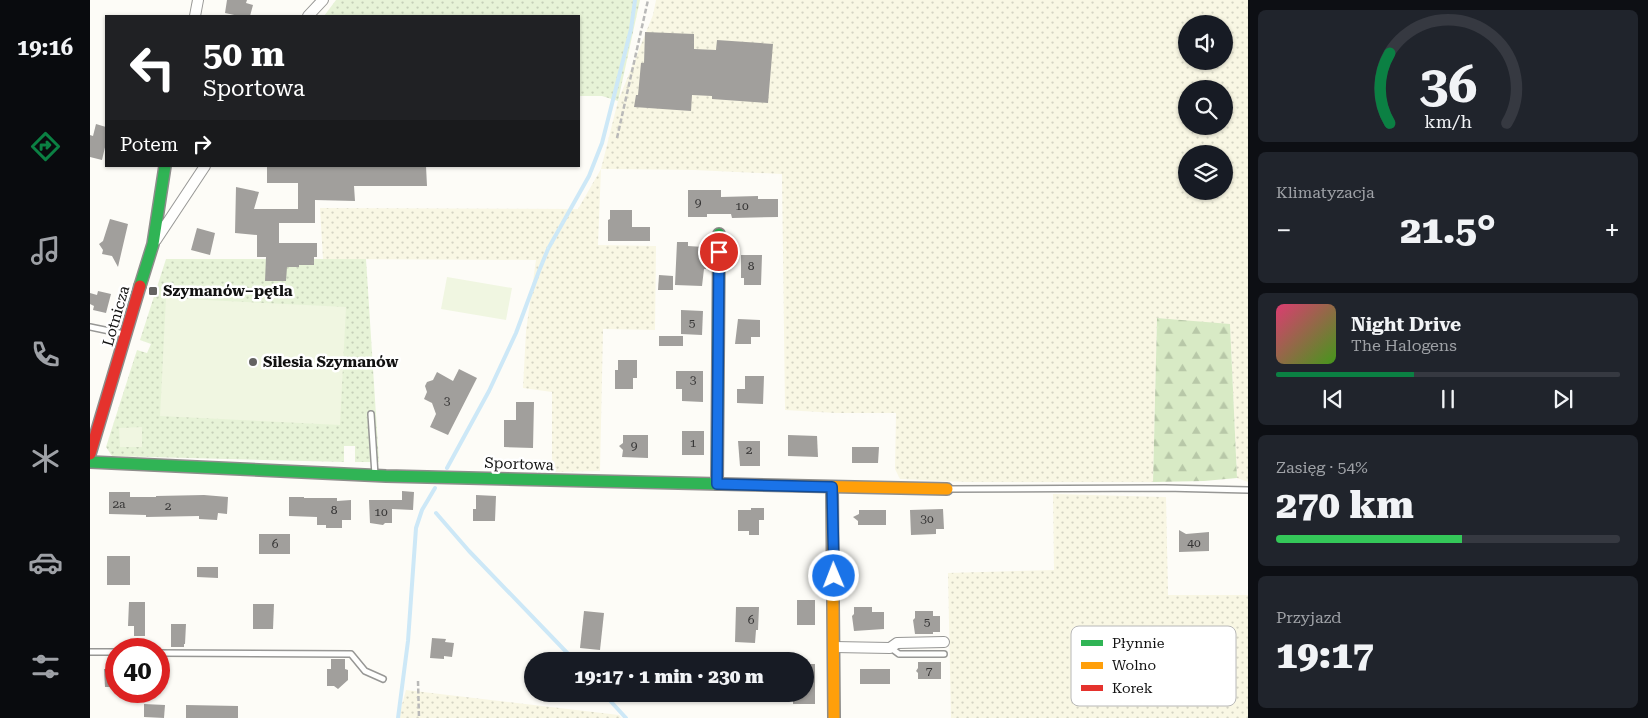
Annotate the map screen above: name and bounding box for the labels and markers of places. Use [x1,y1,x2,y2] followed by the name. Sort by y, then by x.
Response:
[698,231,740,273] pin
[163,282,293,300] place label: Szymanów–pętla
[147,285,159,297] marker: Szymanów–pętla
[263,353,399,371] place label: Silesia Szymanów
[247,356,259,368] marker: Silesia Szymanów

